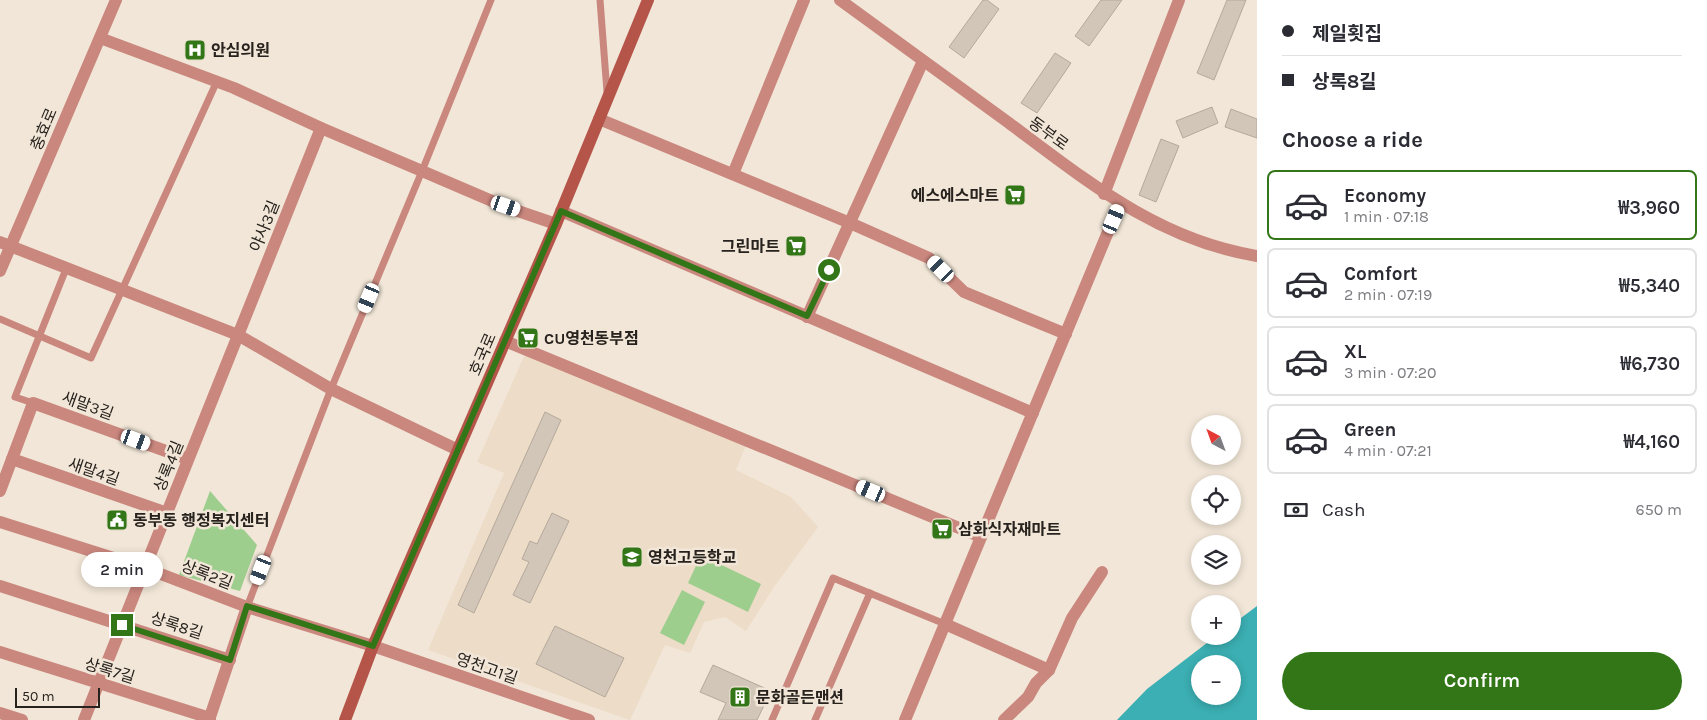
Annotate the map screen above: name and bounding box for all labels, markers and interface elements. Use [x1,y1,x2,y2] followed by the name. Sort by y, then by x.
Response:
[1312,23,1382,45] text: 제일횟집
[183,38,207,62] hospital icon: 안심의원
[211,41,270,60] place label: 안심의원
[1312,71,1377,93] text: 상록8길
[26,105,61,153] street label: 충효로
[1025,113,1072,154] street label: 동부로
[1282,127,1423,153] text: Choose a ride
[1003,183,1027,207] supermarket icon: 에스에스마트
[1284,183,1329,228] icon: car
[1344,185,1426,207] text: Economy
[911,186,999,205] place label: 에스에스마트
[489,194,522,218] car
[1618,197,1680,219] text: ₩3,960
[246,198,283,255] street label: 야사3길
[1101,202,1126,236] car
[1344,207,1429,226] text: 1 min · 07:18
[784,234,808,258] supermarket icon: 그린마트
[721,237,780,256] place label: 그린마트
[925,253,956,285] car
[818,259,840,281] route start
[1284,261,1329,306] icon: car
[1344,263,1418,285] text: Comfort
[1619,275,1680,297] text: ₩5,340
[356,281,381,315] car
[1344,285,1432,304] text: 2 min · 07:19
[516,326,540,350] supermarket icon: CU영천동부점
[544,329,639,348] place label: CU영천동부점
[465,330,500,378] street label: 호국로
[1284,339,1329,384] icon: car
[1344,341,1366,363] text: XL
[1620,353,1680,375] text: ₩6,730
[1344,363,1437,382] text: 3 min · 07:20
[59,387,116,424] street label: 새말3길
[1191,415,1241,465] north arrow
[1191,415,1241,705] map controls
[1284,417,1329,462] icon: car
[1344,419,1396,441] text: Green
[119,428,152,452] car
[1623,431,1680,453] text: ₩4,160
[150,438,187,494] street label: 상록4길
[1344,441,1432,460] text: 4 min · 07:21
[66,454,122,489] street label: 새말4길
[1191,475,1241,525] button: locate
[854,478,887,504] car
[1282,496,1310,524] icon: cash
[1322,499,1366,521] text: Cash
[1636,500,1682,519] text: 650 m
[105,508,129,532] public building icon: 동부동 행정복지센터
[133,511,270,530] place label: 동부동 행정복지센터
[930,517,954,541] supermarket icon: 삼화식자재마트
[958,520,1061,539] place label: 삼화식자재마트
[1191,535,1241,585] button: layers
[620,545,644,569] school or university icon: 영천고등학교
[648,548,737,567] place label: 영천고등학교
[81,552,163,588] callout: 2 min
[248,553,273,587] car
[178,556,235,593] street label: 상록2길
[100,560,144,579] text: 2 min
[1191,595,1241,645] button: +
[148,608,205,643] street label: 상록8길
[111,614,133,636] route end
[453,649,520,688] street label: 영천고1길
[1282,652,1682,710] button: Confirm
[82,654,137,687] street label: 상록7길
[1191,655,1241,705] button: −
[15,685,100,708] scale bar
[728,685,752,709] building icon: 문화골든맨션
[22,688,55,705] text: 50 m
[756,688,844,707] place label: 문화골든맨션

